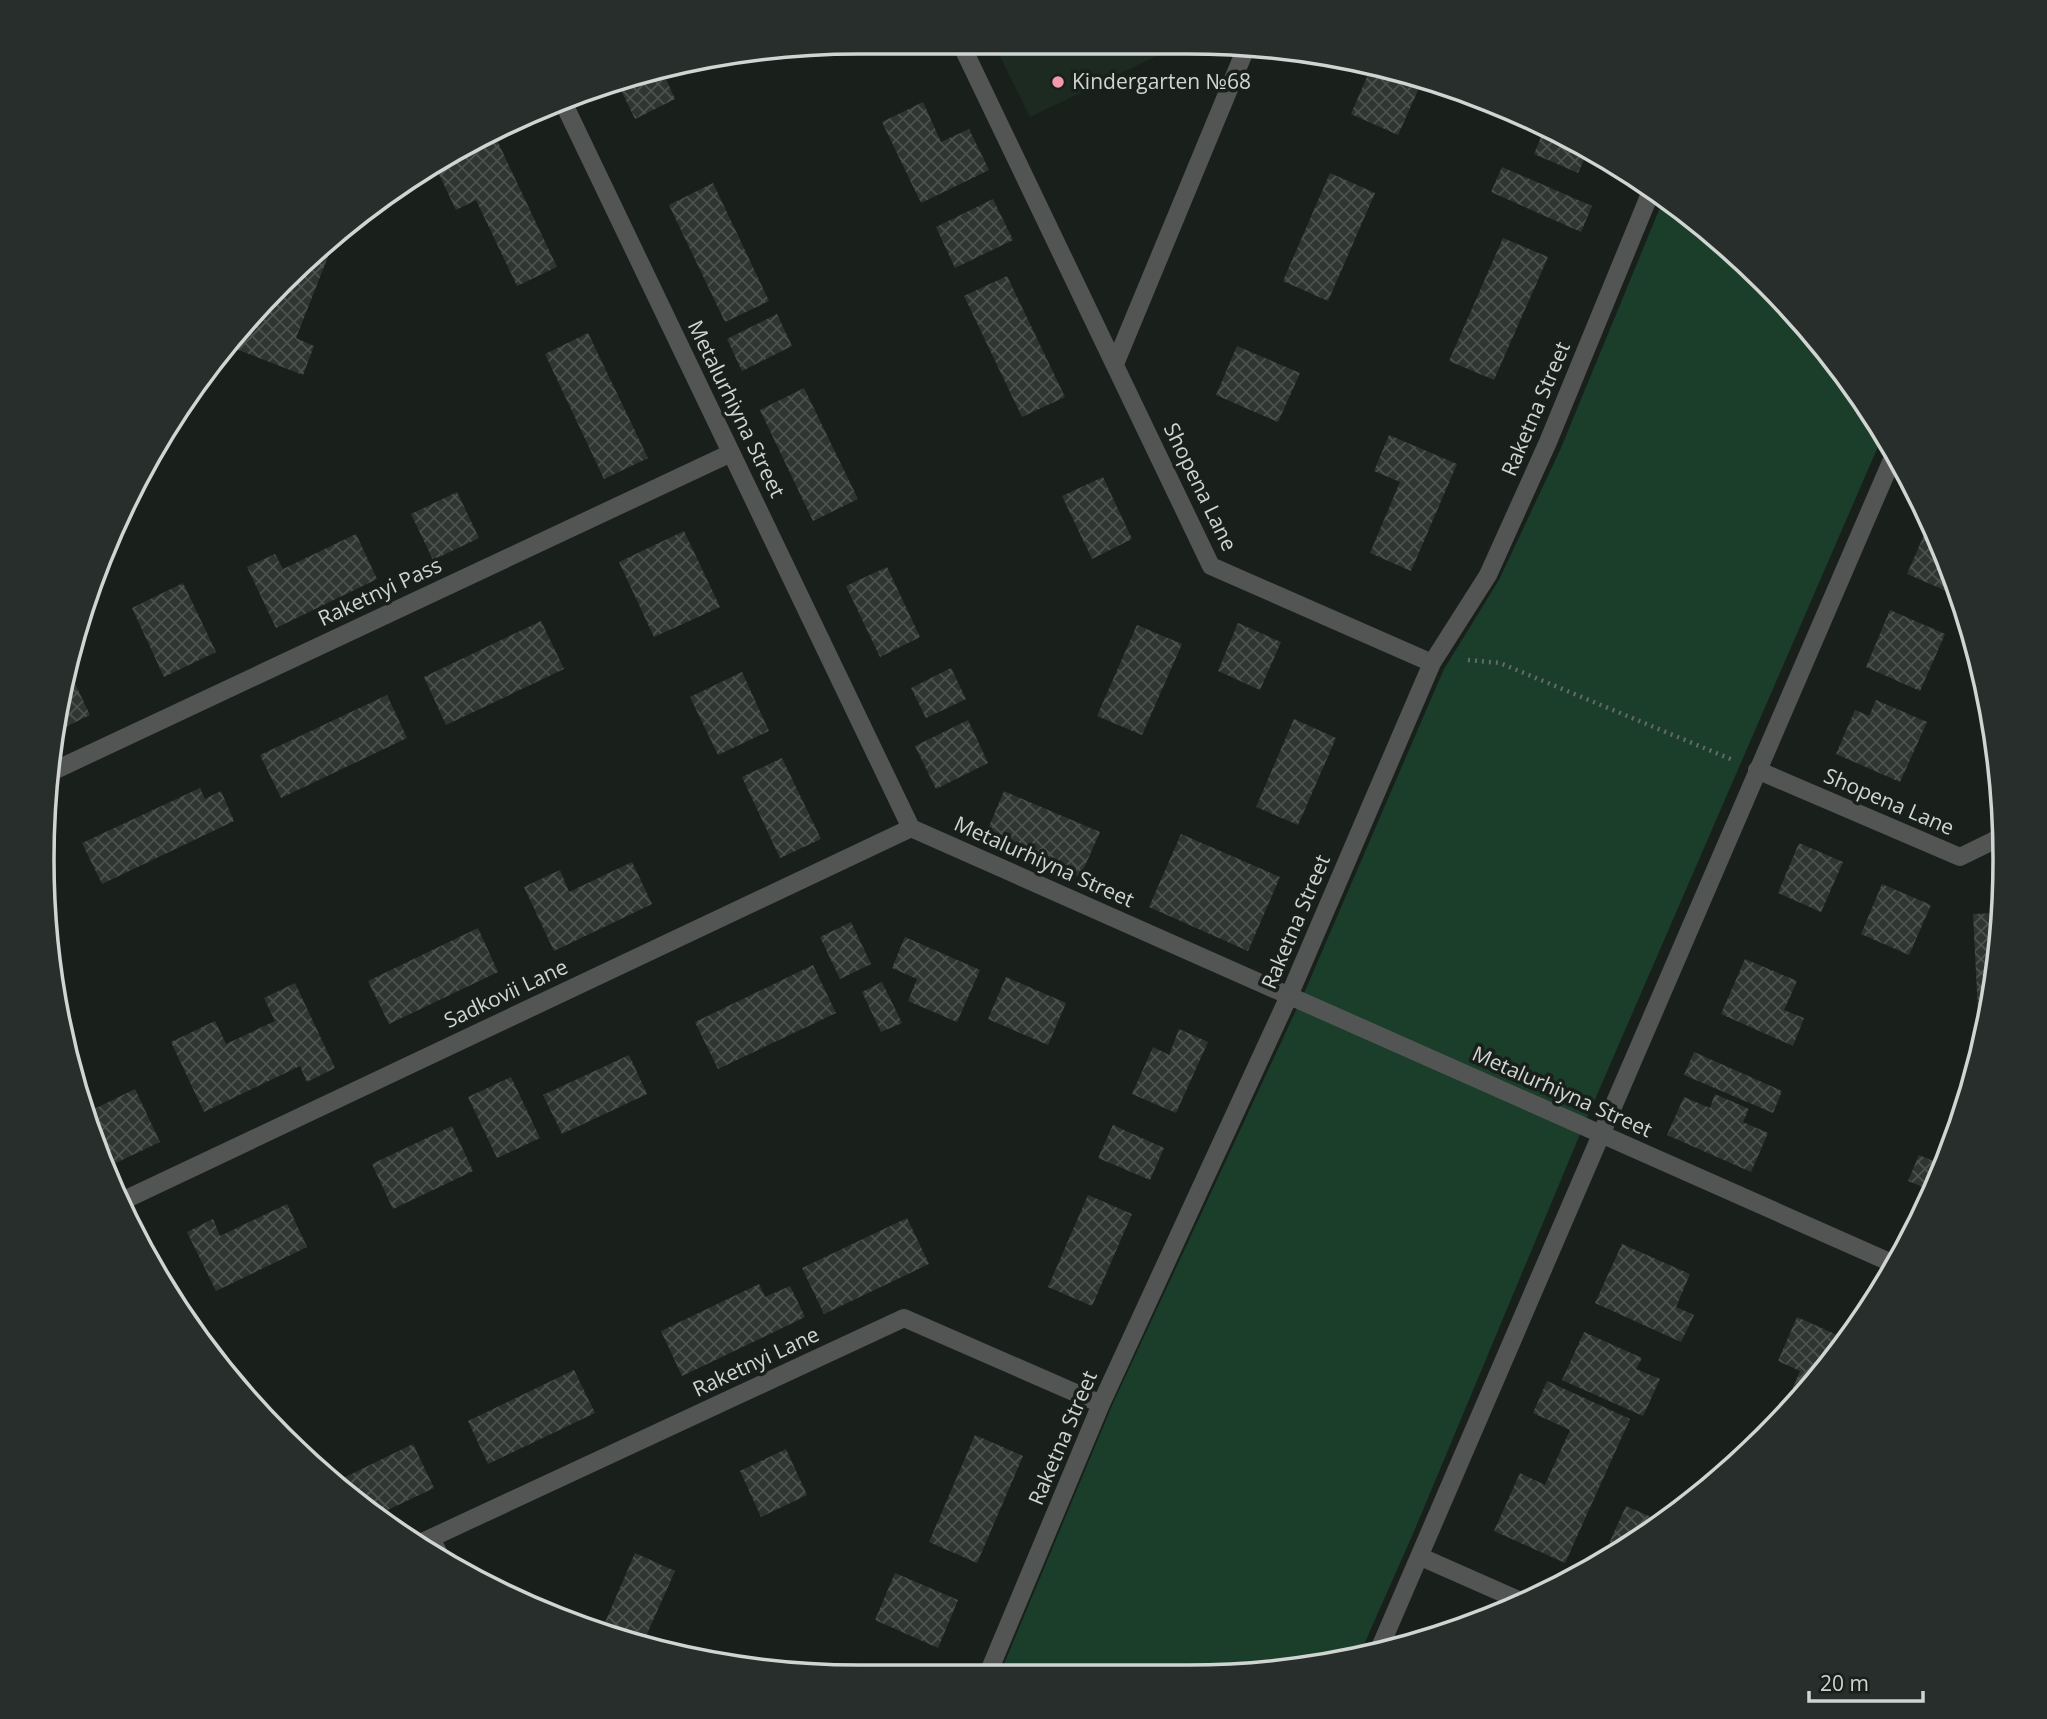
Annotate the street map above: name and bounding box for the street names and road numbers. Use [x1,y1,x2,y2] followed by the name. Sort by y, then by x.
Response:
[682,315,792,502] street label: Metalurhiyna Street
[1494,337,1576,480] street label: Raketna Street
[1158,418,1244,555] street label: Shopena Lane
[313,550,446,632] street label: Raketnyi Pass
[1820,761,1959,841] street label: Shopena Lane
[950,809,1139,913] street label: Metalurhiyna Street
[1254,850,1336,993] street label: Raketna Street
[439,952,572,1034] street label: Sadkovii Lane
[1468,1039,1657,1143] street label: Metalurhiyna Street
[688,1320,823,1403] street label: Raketnyi Lane
[1021,1366,1103,1509] street label: Raketna Street

